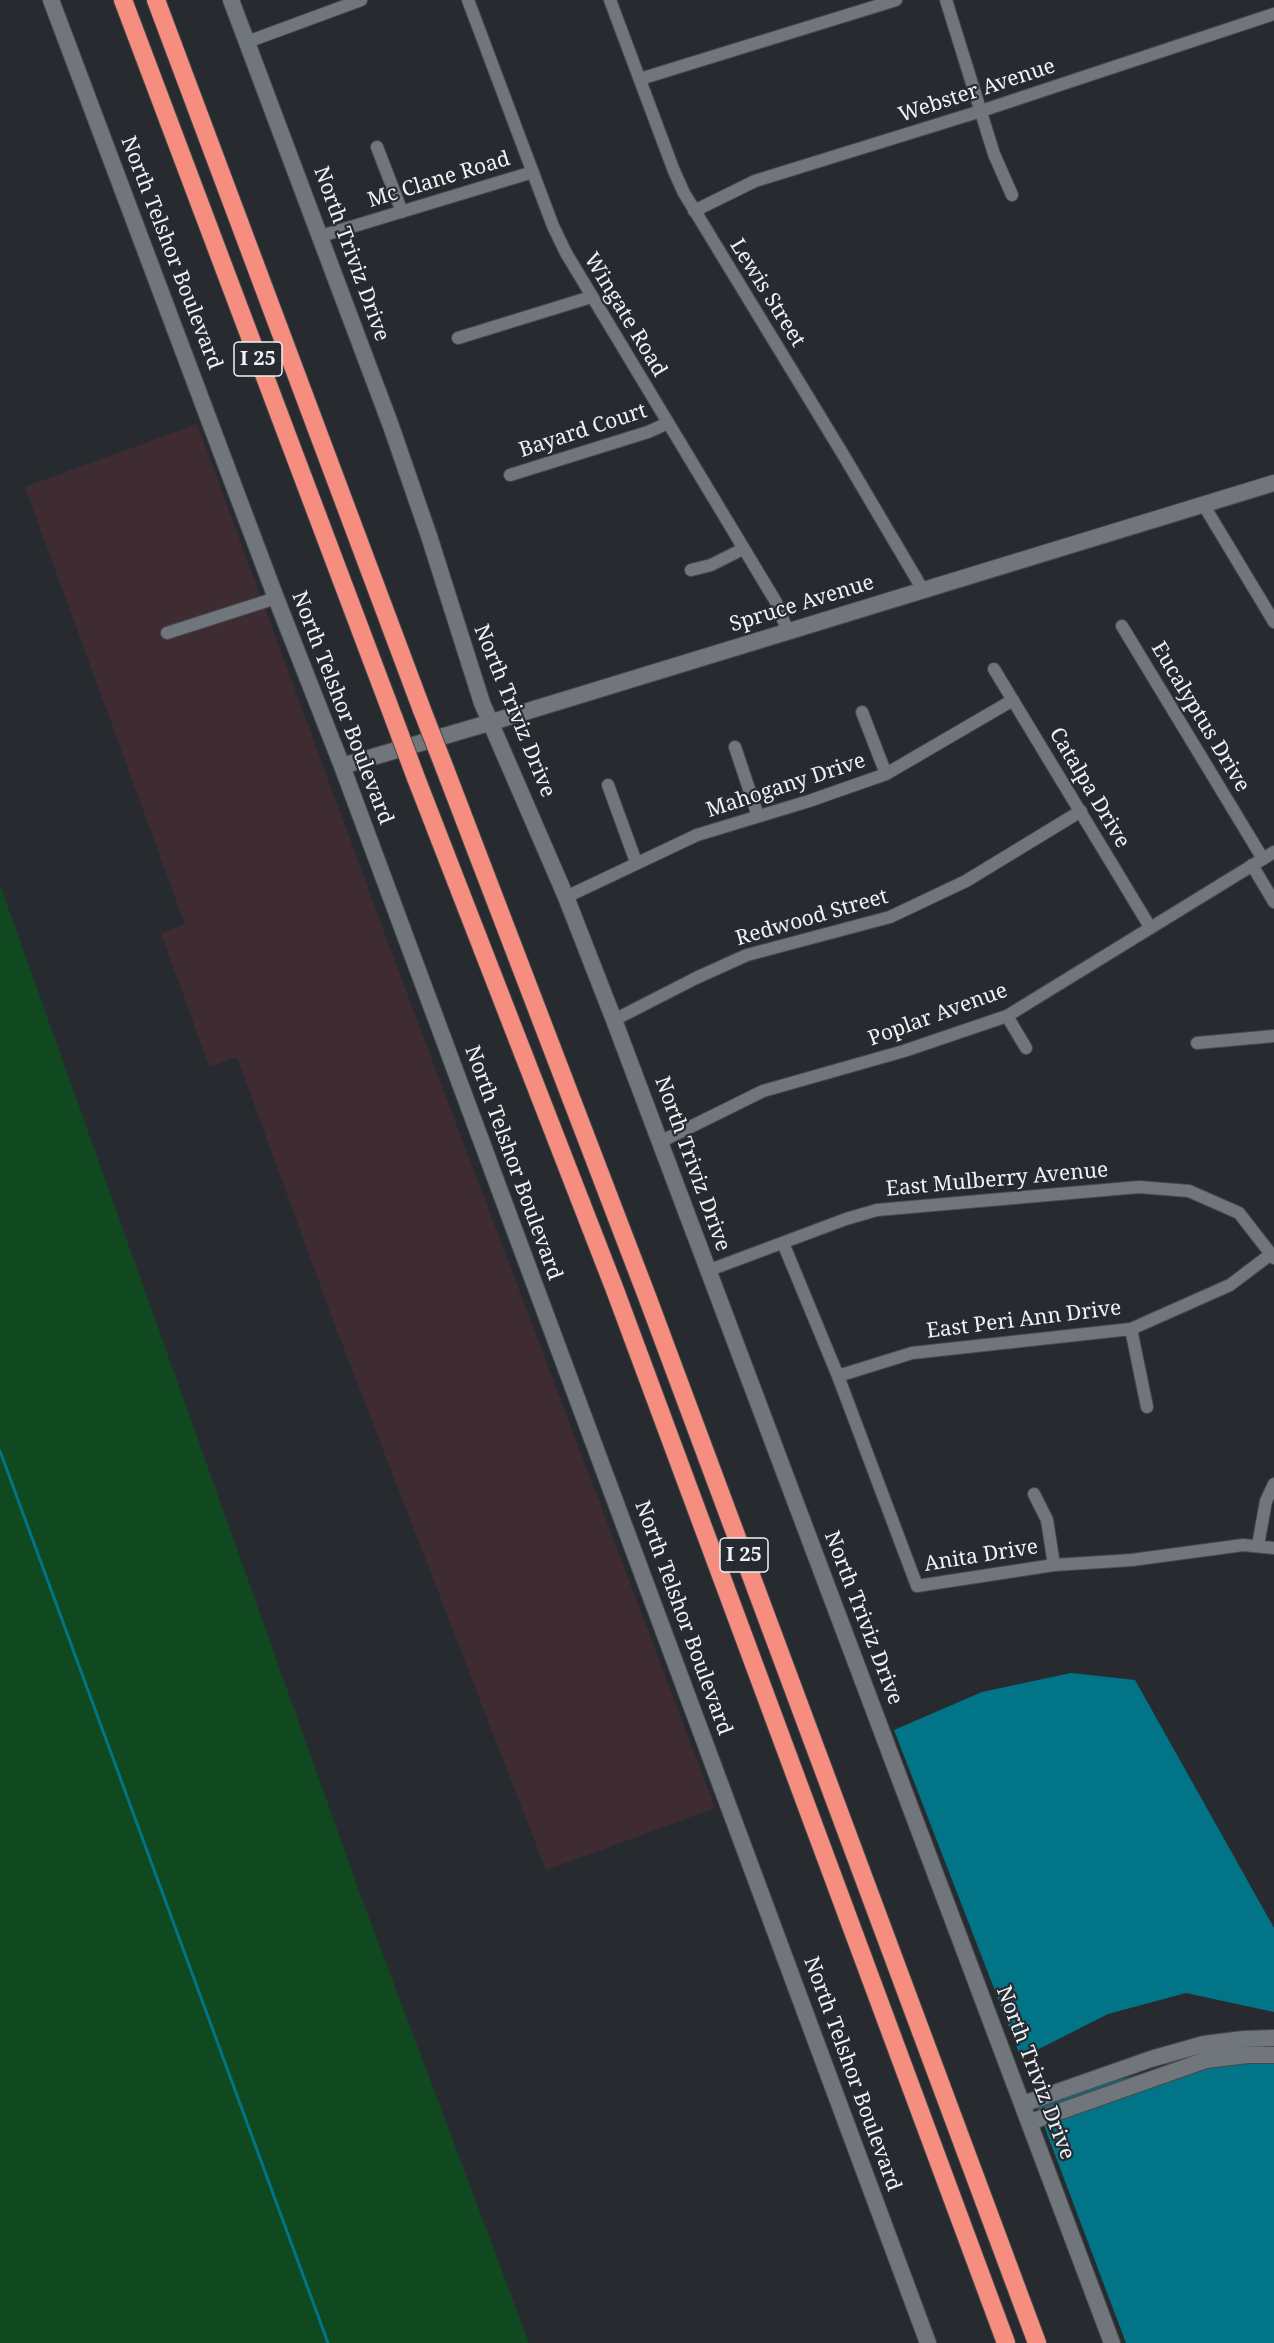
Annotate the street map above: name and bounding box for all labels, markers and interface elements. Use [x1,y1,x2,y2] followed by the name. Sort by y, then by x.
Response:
[895,54,1059,128] street label: Webster Avenue
[115,133,227,373] street label: North Telshor Boulevard
[365,146,513,214] street label: Mc Clane Road
[308,163,394,345] street label: North Triviz Drive
[724,234,810,352] street label: Lewis Street
[578,248,672,382] street label: Wingate Road
[234,342,282,376] road number: I 25
[516,399,650,463] street label: Bayard Court
[727,570,877,638] street label: Spruce Avenue
[286,588,398,828] street label: North Telshor Boulevard
[468,621,560,801] street label: North Triviz Drive
[1145,637,1255,797] street label: Eucalyptus Drive
[1043,723,1135,853] street label: Catalpa Drive
[703,748,869,824] street label: Mahogany Drive
[733,884,891,952] street label: Redwood Street
[865,978,1011,1052] street label: Poplar Avenue
[459,1042,567,1284] street label: North Telshor Boulevard
[649,1073,735,1255] street label: North Triviz Drive
[885,1158,1109,1202] street label: East Mulberry Avenue
[925,1296,1123,1344] street label: East Peri Ann Drive
[629,1497,737,1739] street label: North Telshor Boulevard
[818,1528,908,1708] street label: North Triviz Drive
[922,1535,1040,1577] street label: Anita Drive
[720,1538,768,1572] road number: I 25
[798,1953,906,2195] street label: North Telshor Boulevard
[990,1983,1080,2163] street label: North Triviz Drive

